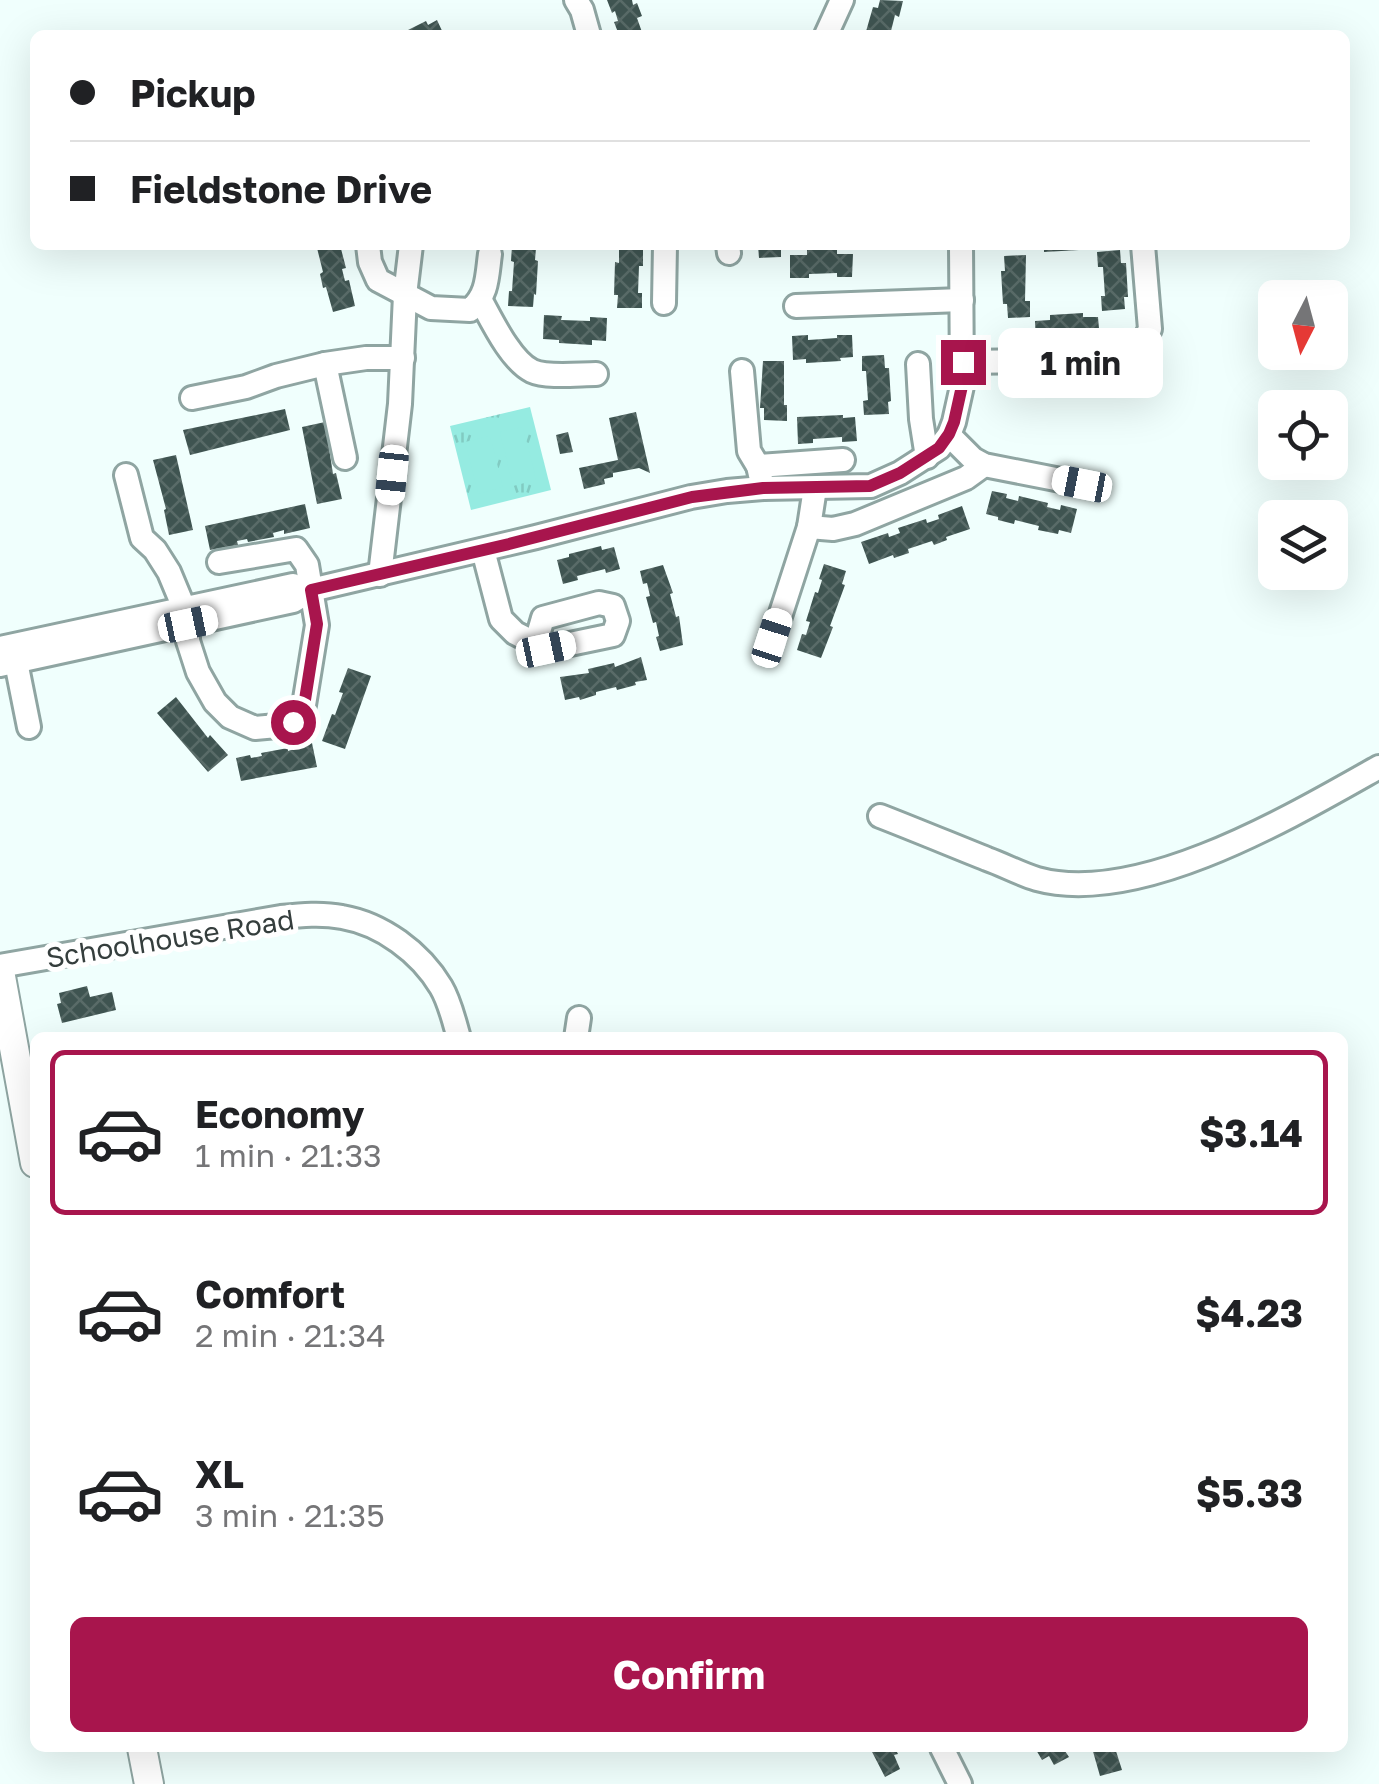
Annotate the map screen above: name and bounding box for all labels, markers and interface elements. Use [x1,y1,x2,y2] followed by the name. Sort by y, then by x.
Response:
[130,70,256,115] text: Pickup
[130,166,432,211] text: Fieldstone Drive
[1258,280,1348,370] north arrow
[1258,280,1348,590] map controls
[998,327,1163,397] callout: 1 min
[941,340,986,385] route end
[1040,344,1121,382] text: 1 min
[1258,390,1348,480] button: locate
[374,444,410,506] car
[1050,464,1114,504] car
[1258,500,1348,590] button: layers
[156,603,220,645] car
[748,605,796,671] car
[514,628,578,670] car
[271,700,316,745] route start
[44,902,296,974] street label: Schoolhouse Road
[75,1088,165,1178] icon: car
[195,1091,364,1136] text: Economy
[1199,1110,1303,1155] text: $3.14
[195,1136,382,1174] text: 1 min · 21:33
[75,1268,165,1358] icon: car
[195,1271,345,1316] text: Comfort
[1195,1290,1303,1335] text: $4.23
[195,1316,386,1354] text: 2 min · 21:34
[75,1448,165,1538] icon: car
[195,1451,244,1496] text: XL
[1196,1470,1303,1515] text: $5.33
[195,1496,385,1534] text: 3 min · 21:35
[70,1617,1308,1732] button: Confirm

